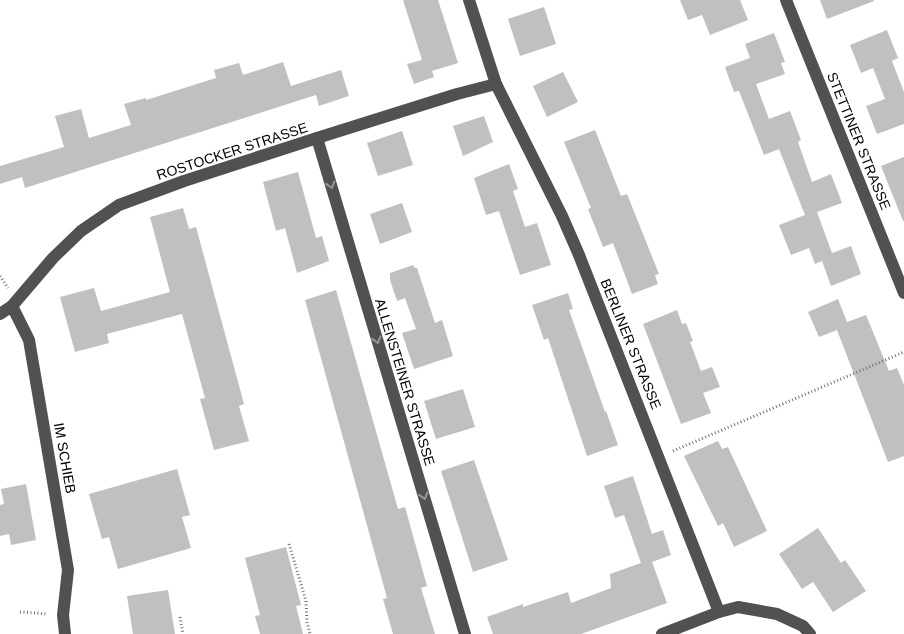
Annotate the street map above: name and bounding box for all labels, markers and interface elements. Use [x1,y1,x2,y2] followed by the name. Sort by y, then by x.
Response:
[824,70,894,212] street label: STETTINER STRASSE
[155,119,309,183] street label: ROSTOCKER STRASSE
[326,180,336,188] one-way arrow
[597,276,665,412] street label: BERLINER STRASSE
[372,296,438,468] street label: ALLENSTEINER STRASSE
[372,336,382,344] one-way arrow
[51,421,79,495] street label: IM SCHIEB
[418,492,428,500] one-way arrow

